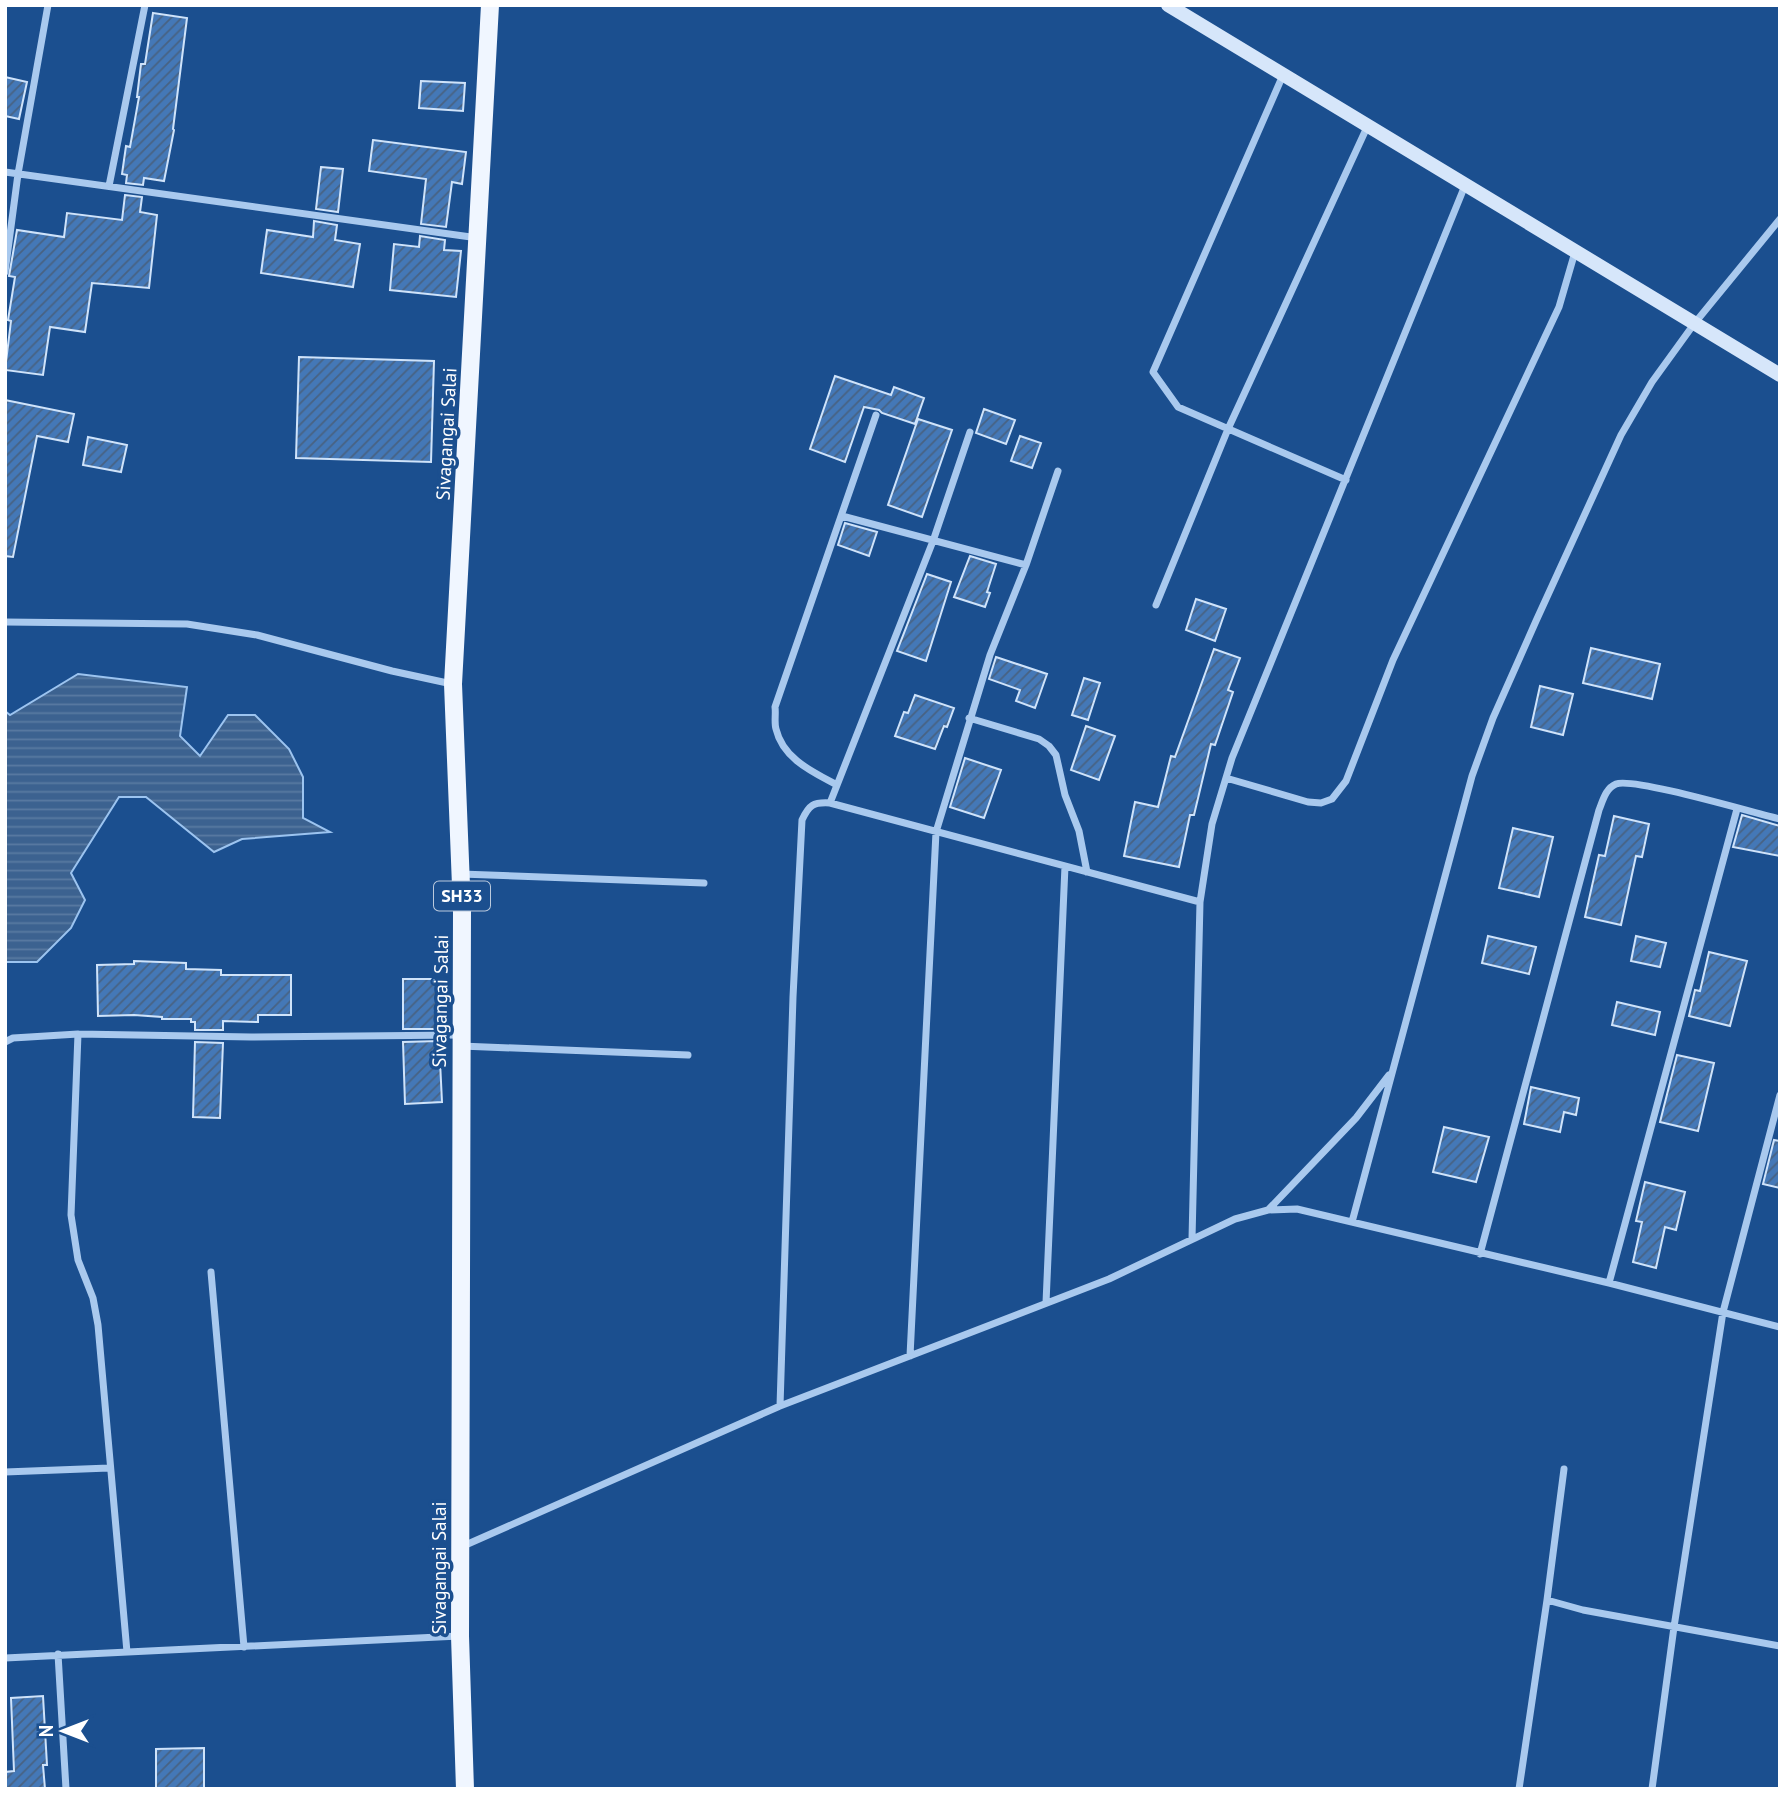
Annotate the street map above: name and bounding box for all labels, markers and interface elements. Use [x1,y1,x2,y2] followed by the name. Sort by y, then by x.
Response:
[431,367,461,501] street label: Sivagangai Salai
[434,882,490,911] road number: SH33
[427,934,453,1068] street label: Sivagangai Salai
[427,1501,451,1635] street label: Sivagangai Salai
[28,1696,98,1766] north arrow
[34,1725,58,1737] text: N

